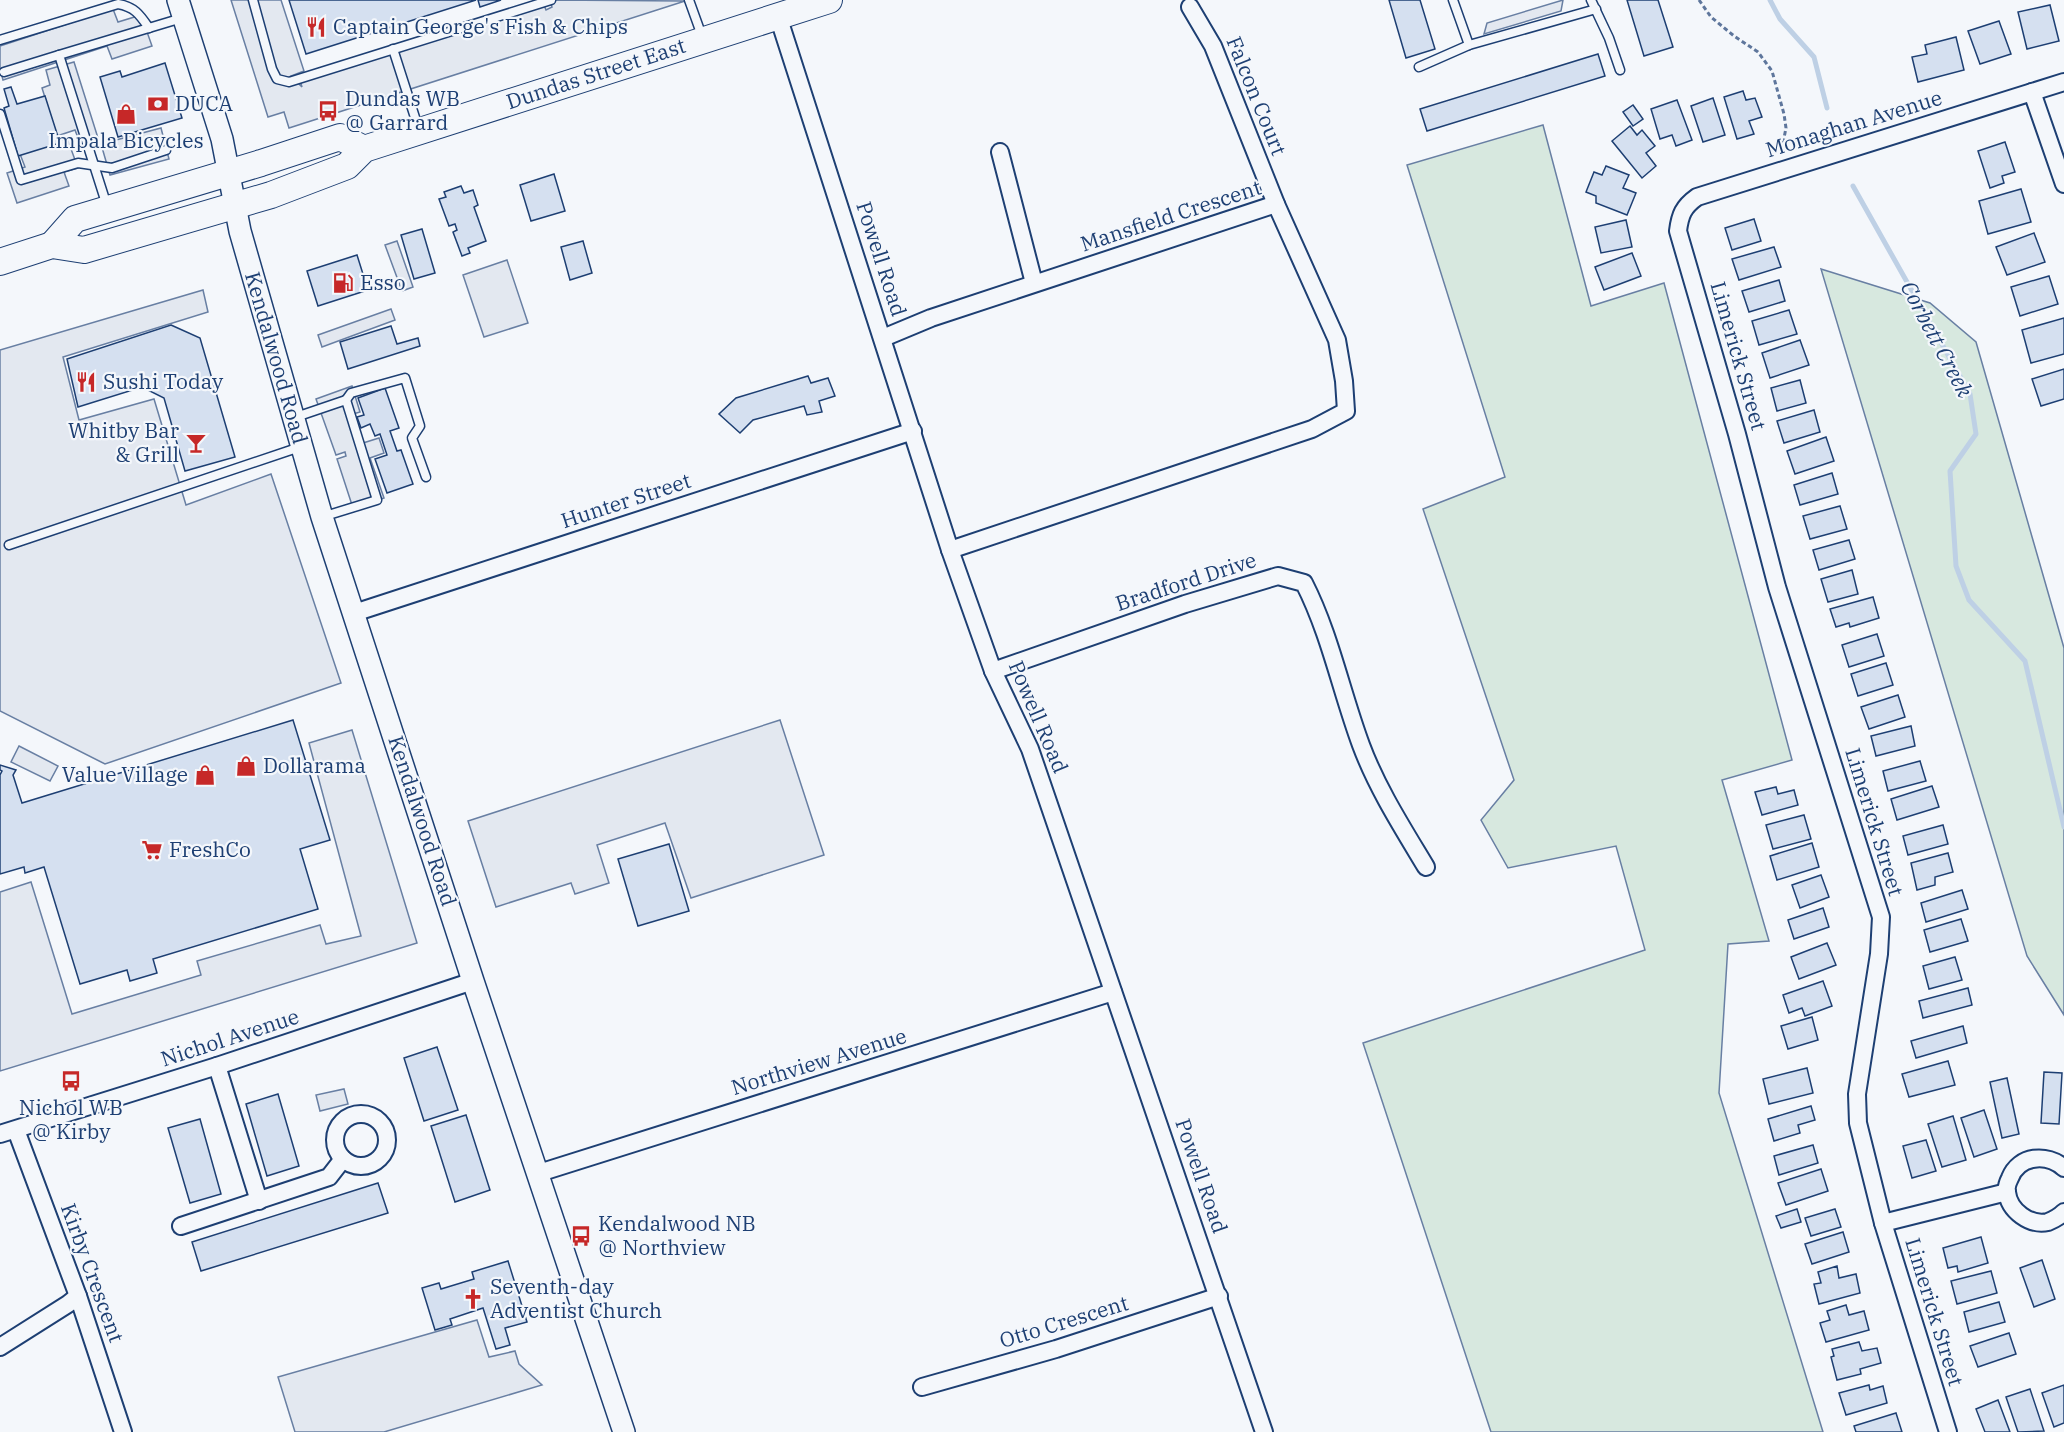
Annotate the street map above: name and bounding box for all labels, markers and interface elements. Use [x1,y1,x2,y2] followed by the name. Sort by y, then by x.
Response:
[333,12,628,40] place label: Captain George's Fish & Chips
[304,15,328,39] restaurant icon: Captain George's Fish & Chips
[502,31,689,115] street label: Dundas Street East
[1220,32,1294,159] street label: Falcon Court
[1762,83,1945,163] street label: Monaghan Avenue
[345,84,460,136] place label: Dundas WB @ Garrard
[175,89,234,117] place label: DUCA
[146,92,170,116] bank icon: DUCA
[316,99,340,123] bus stop icon: Dundas WB @ Garrard
[114,102,138,126] shop icon: Impala Bicycles
[48,126,204,154] place label: Impala Bicycles
[1077,173,1265,258] street label: Mansfield Crescent
[850,198,914,320] street label: Powell Road
[360,268,406,296] place label: Esso
[239,269,315,447] street label: Kendalwood Road
[331,271,355,295] fuel station icon: Esso
[1895,275,1980,402] water label: Corbett Creek
[1704,278,1774,433] street label: Limerick Street
[103,367,224,395] place label: Sushi Today
[74,370,98,394] restaurant icon: Sushi Today
[68,416,180,468] place label: Whitby Bar & Grill
[184,431,208,455] bar icon: Whitby Bar & Grill
[557,466,694,534] street label: Hunter Street
[1112,545,1260,617] street label: Bradford Drive
[1003,656,1075,777] street label: Powell Road
[382,732,464,910] street label: Kendalwood Road
[1839,744,1911,899] street label: Limerick Street
[263,751,366,779] place label: Dollarama
[234,754,258,778] shop icon: Dollarama
[62,760,188,788] place label: Value Village
[193,763,217,787] shop icon: Value Village
[169,835,251,863] place label: FreshCo
[140,838,164,862] supermarket icon: FreshCo
[157,1002,302,1073] street label: Nichol Avenue
[728,1021,910,1101] street label: Northview Avenue
[59,1069,83,1093] bus stop icon: Nichol WB @ Kirby
[19,1093,123,1145] place label: Nichol WB @ Kirby
[1169,1115,1235,1237] street label: Powell Road
[55,1199,131,1346] street label: Kirby Crescent
[598,1209,756,1261] place label: Kendalwood NB @ Northview
[569,1224,593,1248] bus stop icon: Kendalwood NB @ Northview
[1899,1234,1971,1389] street label: Limerick Street
[490,1272,662,1324] place label: Seventh-day Adventist Church
[461,1287,485,1311] church icon: Seventh-day Adventist Church
[996,1288,1131,1354] street label: Otto Crescent

